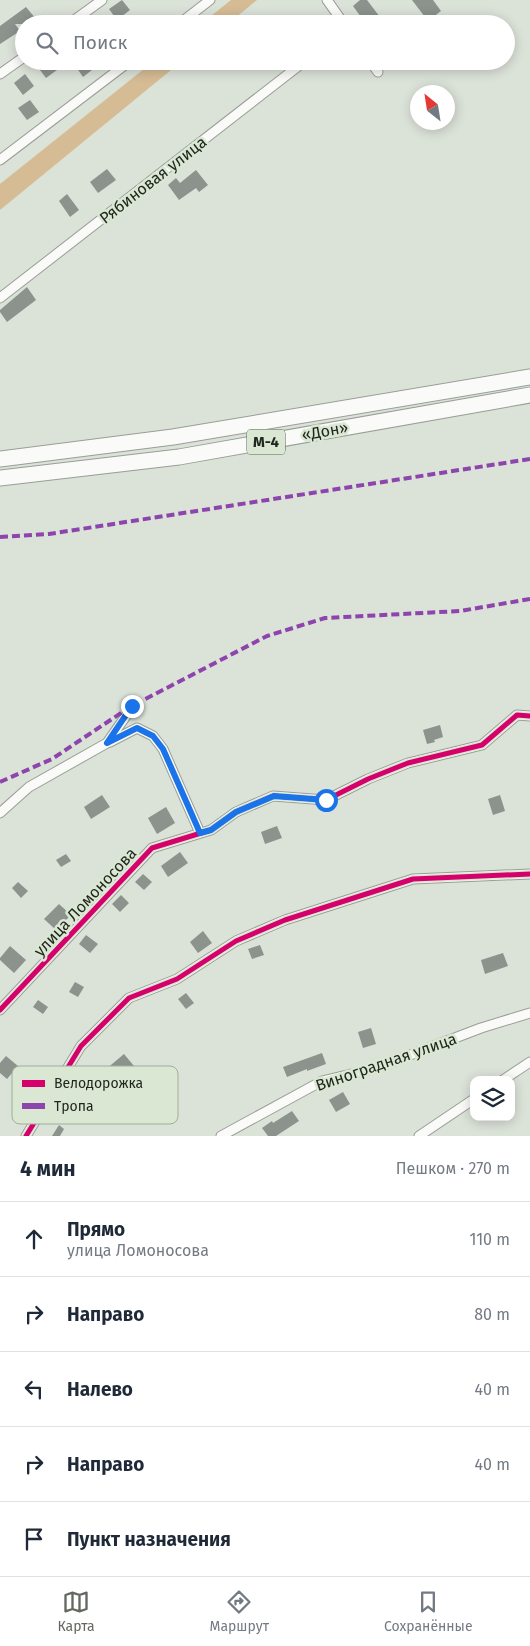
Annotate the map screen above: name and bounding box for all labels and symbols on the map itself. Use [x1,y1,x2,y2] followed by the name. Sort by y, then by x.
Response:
[410,85,455,130] north arrow
[96,132,210,228] street label: Рябиновая улица
[300,418,350,444] street label: «Дон»
[247,430,285,454] road number: М-4
[121,695,144,718] route end
[315,789,338,812] route start
[30,844,140,960] street label: улица Ломоносова
[313,1029,459,1095] street label: Виноградная улица
[12,1066,178,1124] legend
[54,1075,143,1092] text: Велодорожка
[54,1098,94,1115] text: Тропа

